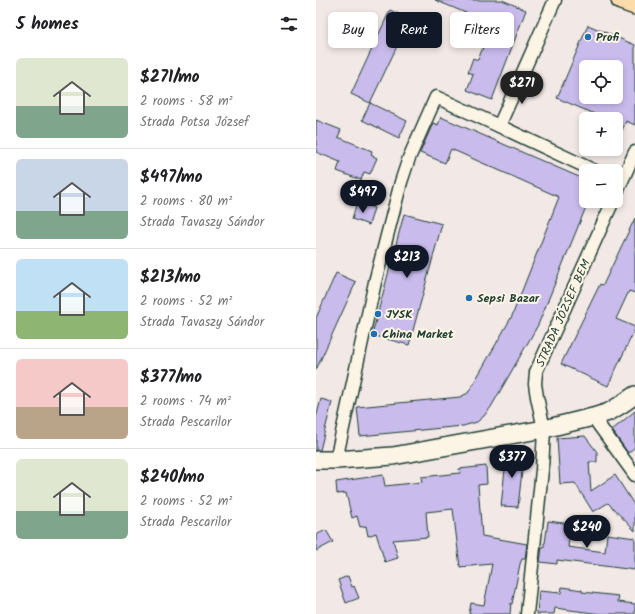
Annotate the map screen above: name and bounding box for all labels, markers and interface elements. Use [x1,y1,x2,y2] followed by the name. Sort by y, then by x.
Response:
[16,11,79,38] text: 5 homes
[328,12,378,48] chip: Buy
[386,12,442,48] chip: Rent
[450,12,514,48] chip: Filters
[278,13,300,35] icon: filters
[596,28,619,47] place label: Profi
[583,32,593,42] marker: Profi
[579,60,623,208] map controls
[579,60,623,104] button: locate
[140,64,200,91] text: $271/mo
[498,71,546,105] pin: $271
[509,73,535,94] text: $271
[48,74,96,122] icon: home
[140,91,233,112] text: 2 rooms · 58 m²
[140,112,249,133] text: Strada Potsa József
[579,112,623,156] button: +
[140,164,202,191] text: $497/mo
[579,164,623,208] button: −
[48,175,96,223] icon: home
[339,180,387,214] pin: $497
[349,182,377,203] text: $497
[140,191,232,212] text: 2 rooms · 80 m²
[140,212,264,233] text: Strada Tavaszy Sándor
[383,245,431,279] pin: $213
[394,247,420,268] text: $213
[531,256,596,370] street label: STRADA JÓZSEF BEM
[140,264,201,291] text: $213/mo
[48,275,96,323] icon: home
[477,289,540,308] place label: Sepsi Bazar
[140,291,232,312] text: 2 rooms · 52 m²
[464,293,474,303] marker: Sepsi Bazar
[386,305,412,324] place label: JYSK
[373,309,383,319] marker: JYSK
[140,312,264,333] text: Strada Tavaszy Sándor
[382,325,454,344] place label: China Market
[369,329,379,339] marker: China Market
[140,364,202,391] text: $377/mo
[48,375,96,423] icon: home
[140,391,231,412] text: 2 rooms · 74 m²
[140,412,231,433] text: Strada Pescarilor
[488,445,536,479] pin: $377
[498,447,526,468] text: $377
[140,464,204,491] text: $240/mo
[48,475,96,523] icon: home
[140,491,232,512] text: 2 rooms · 52 m²
[140,512,231,533] text: Strada Pescarilor
[563,515,611,549] pin: $240
[572,517,602,538] text: $240

